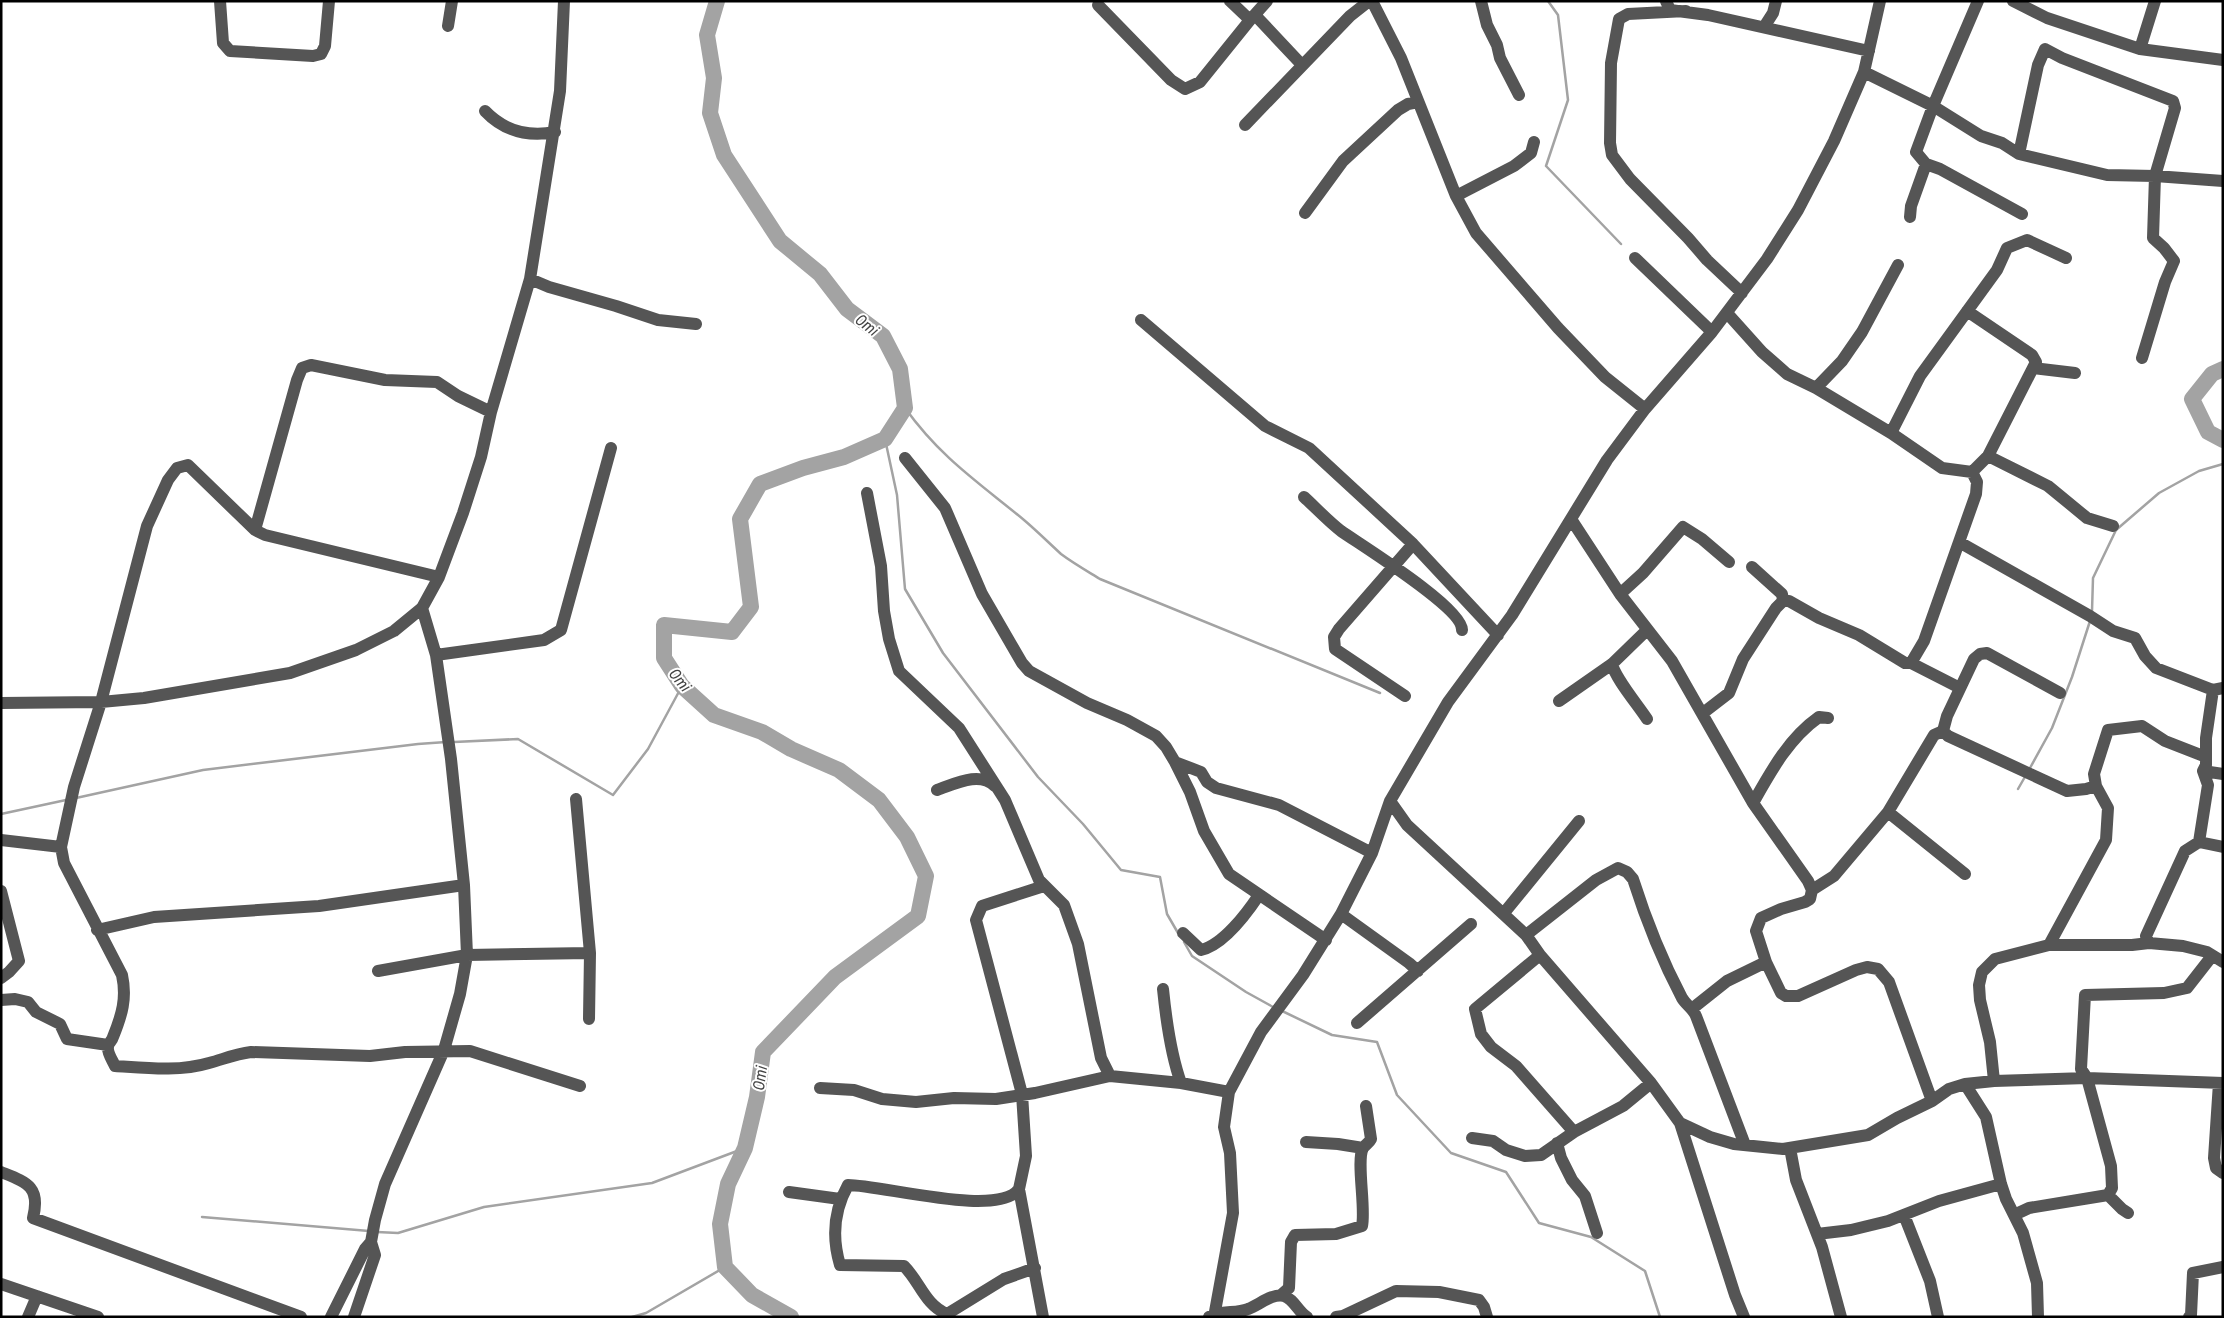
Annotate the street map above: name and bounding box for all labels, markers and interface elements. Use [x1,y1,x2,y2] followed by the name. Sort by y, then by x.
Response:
[851,310,883,340] water label: Omi
[665,664,695,696] water label: Omi
[749,1064,771,1091] water label: Omi

